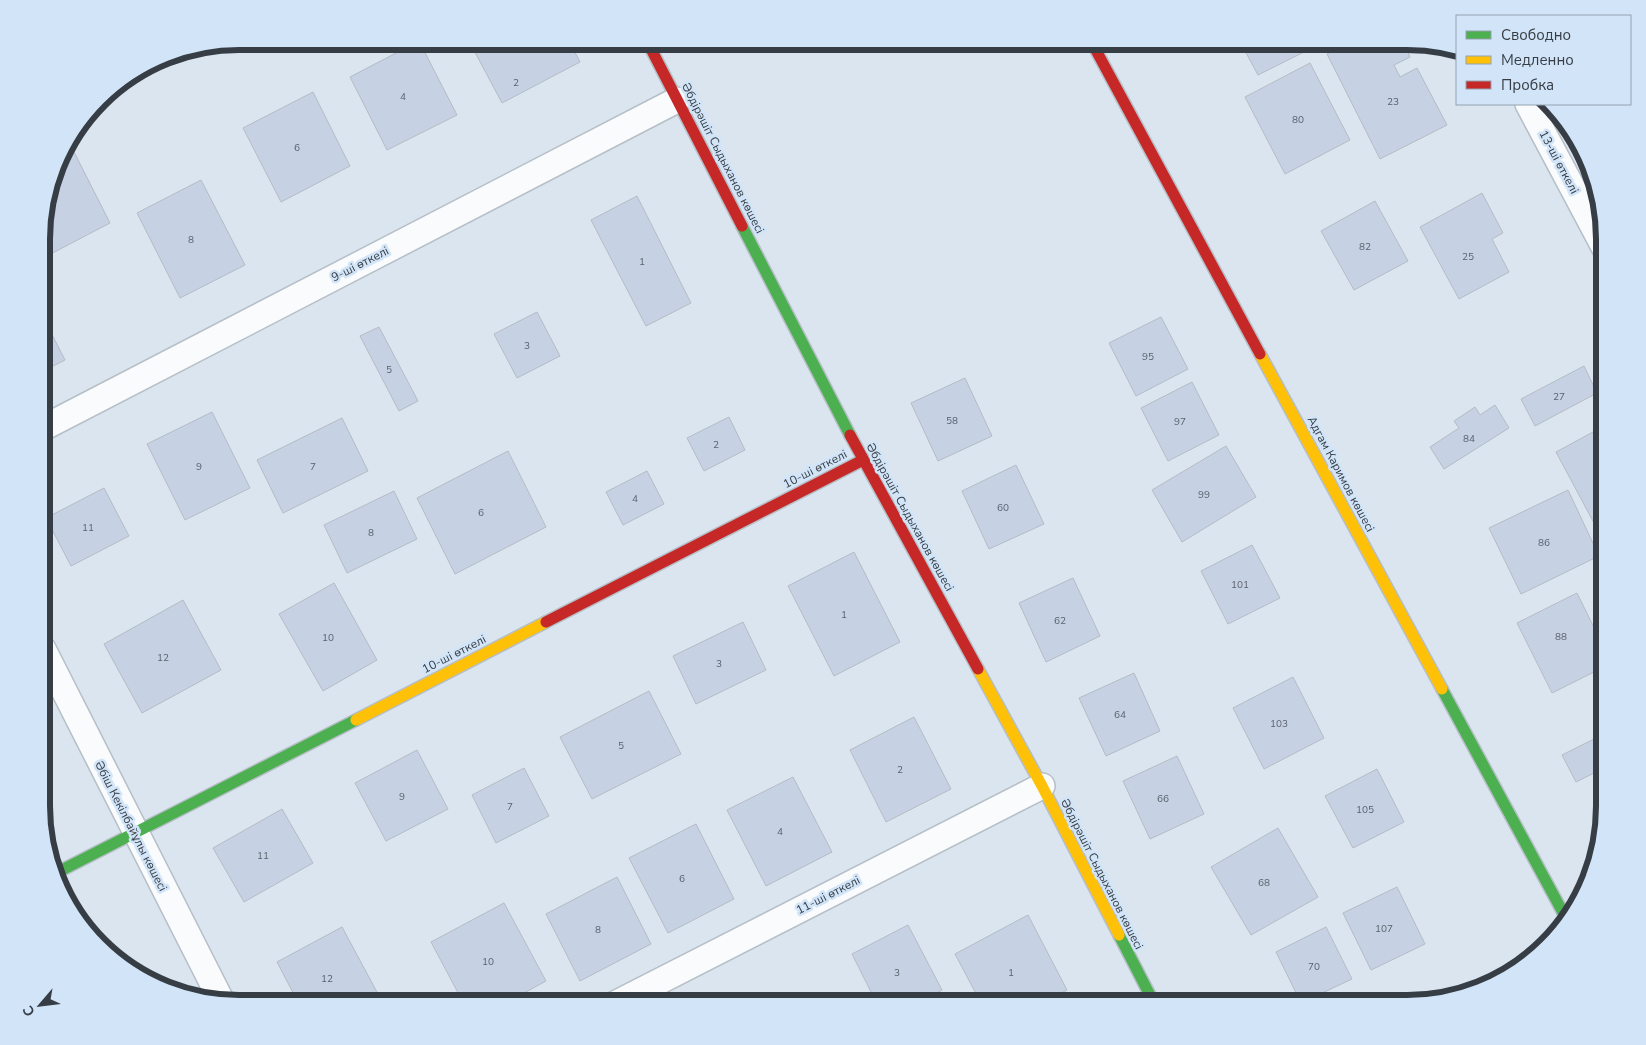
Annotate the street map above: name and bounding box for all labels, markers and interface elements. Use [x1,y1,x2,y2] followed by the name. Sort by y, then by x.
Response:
[1456,15,1631,105] legend
[1501,25,1571,45] text: Свободно
[1501,50,1574,70] text: Медленно
[1501,75,1554,95] text: Пробка
[513,76,519,90] house number: 2
[678,80,768,236] street label: Әбдірәшіт Сыдыханов көшесі
[400,90,406,104] house number: 4
[1387,95,1399,109] house number: 23
[1292,113,1304,127] house number: 80
[1536,127,1582,197] street label: 13-ші өткелі
[294,141,300,155] house number: 6
[188,233,194,247] house number: 8
[1359,240,1371,254] house number: 82
[328,243,392,285] street label: 9-ші өткелі
[1462,250,1474,264] house number: 25
[639,255,645,269] house number: 1
[524,339,530,353] house number: 3
[1142,350,1154,364] house number: 95
[386,363,392,377] house number: 5
[1553,390,1565,404] house number: 27
[1304,413,1378,535] street label: Адгам Каримов көшесі
[946,414,958,428] house number: 58
[1174,415,1186,429] house number: 97
[1463,432,1475,446] house number: 84
[713,438,719,452] house number: 2
[862,440,958,594] street label: Әбдірәшіт Сыдыханов көшесі
[780,446,850,492] street label: 10-ші өткелі
[196,460,202,474] house number: 9
[310,460,316,474] house number: 7
[1198,488,1210,502] house number: 99
[632,492,638,506] house number: 4
[997,501,1009,515] house number: 60
[478,506,484,520] house number: 6
[82,521,94,535] house number: 11
[368,526,374,540] house number: 8
[1538,536,1550,550] house number: 86
[1231,578,1249,592] house number: 101
[841,608,847,622] house number: 1
[1054,614,1066,628] house number: 62
[1555,630,1567,644] house number: 88
[322,631,334,645] house number: 10
[419,631,489,677] street label: 10-ші өткелі
[157,651,169,665] house number: 12
[716,657,722,671] house number: 3
[1114,708,1126,722] house number: 64
[1270,717,1288,731] house number: 103
[618,739,624,753] house number: 5
[91,758,171,894] street label: Әбіш Кекілбайұлы көшесі
[897,763,903,777] house number: 2
[399,790,405,804] house number: 9
[1157,792,1169,806] house number: 66
[1057,796,1147,952] street label: Әбдірәшіт Сыдыханов көшесі
[507,800,513,814] house number: 7
[1356,803,1374,817] house number: 105
[777,825,783,839] house number: 4
[257,849,269,863] house number: 11
[679,872,685,886] house number: 6
[793,872,863,918] street label: 11-ші өткелі
[1258,876,1270,890] house number: 68
[1375,922,1393,936] house number: 107
[595,923,601,937] house number: 8
[482,955,494,969] house number: 10
[1308,960,1320,974] house number: 70
[894,966,900,980] house number: 3
[1008,966,1014,980] house number: 1
[321,972,333,986] house number: 12
[15,980,65,1030] north arrow
[18,1002,40,1020] text: С

